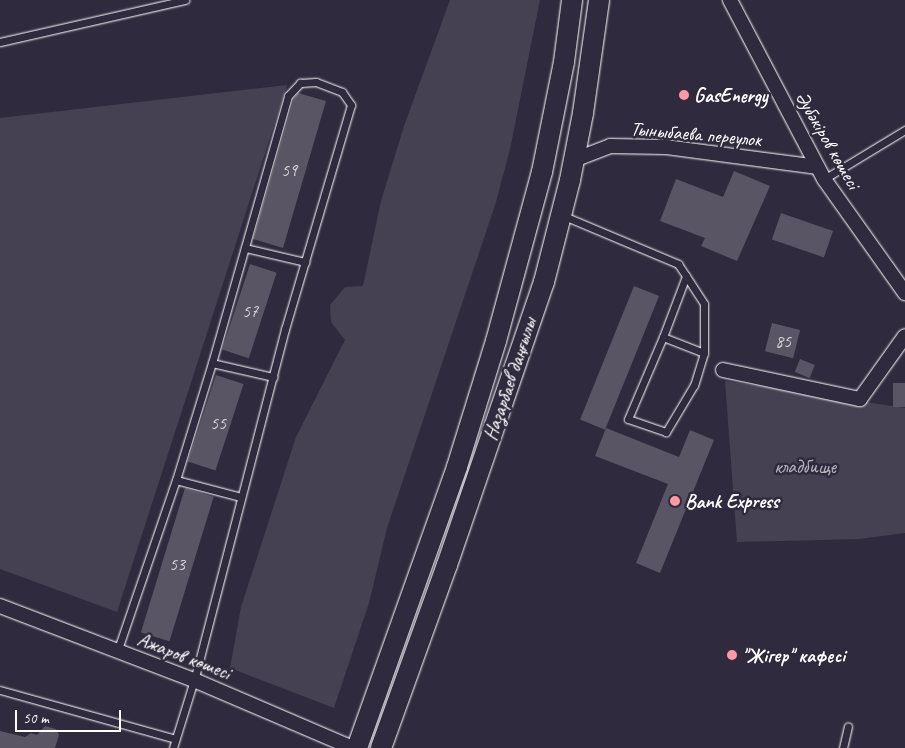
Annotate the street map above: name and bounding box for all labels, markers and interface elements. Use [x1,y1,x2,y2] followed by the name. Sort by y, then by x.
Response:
[694,83,768,107] place label: GasEnergy
[790,87,866,193] street label: Әубәкіров көшесі
[678,89,690,101] marker: GasEnergy
[629,116,763,152] street label: Тыныбаева переулок
[281,159,297,181] house number: 59
[242,300,258,322] house number: 57
[478,314,542,444] street label: Назарбаев даңғылы
[775,330,791,352] house number: 85
[210,412,226,434] house number: 55
[774,454,836,478] park label: кладбище
[685,489,779,513] place label: Bank Express
[669,495,681,507] marker: Bank Express
[169,553,185,575] house number: 53
[134,627,234,685] street label: Ажаров көшесі
[742,643,845,667] place label: "Жігер" кафесі
[726,649,738,661] marker: "Жігер" кафесі
[18,700,124,732] scale bar
[23,709,49,728] text: 50 m

